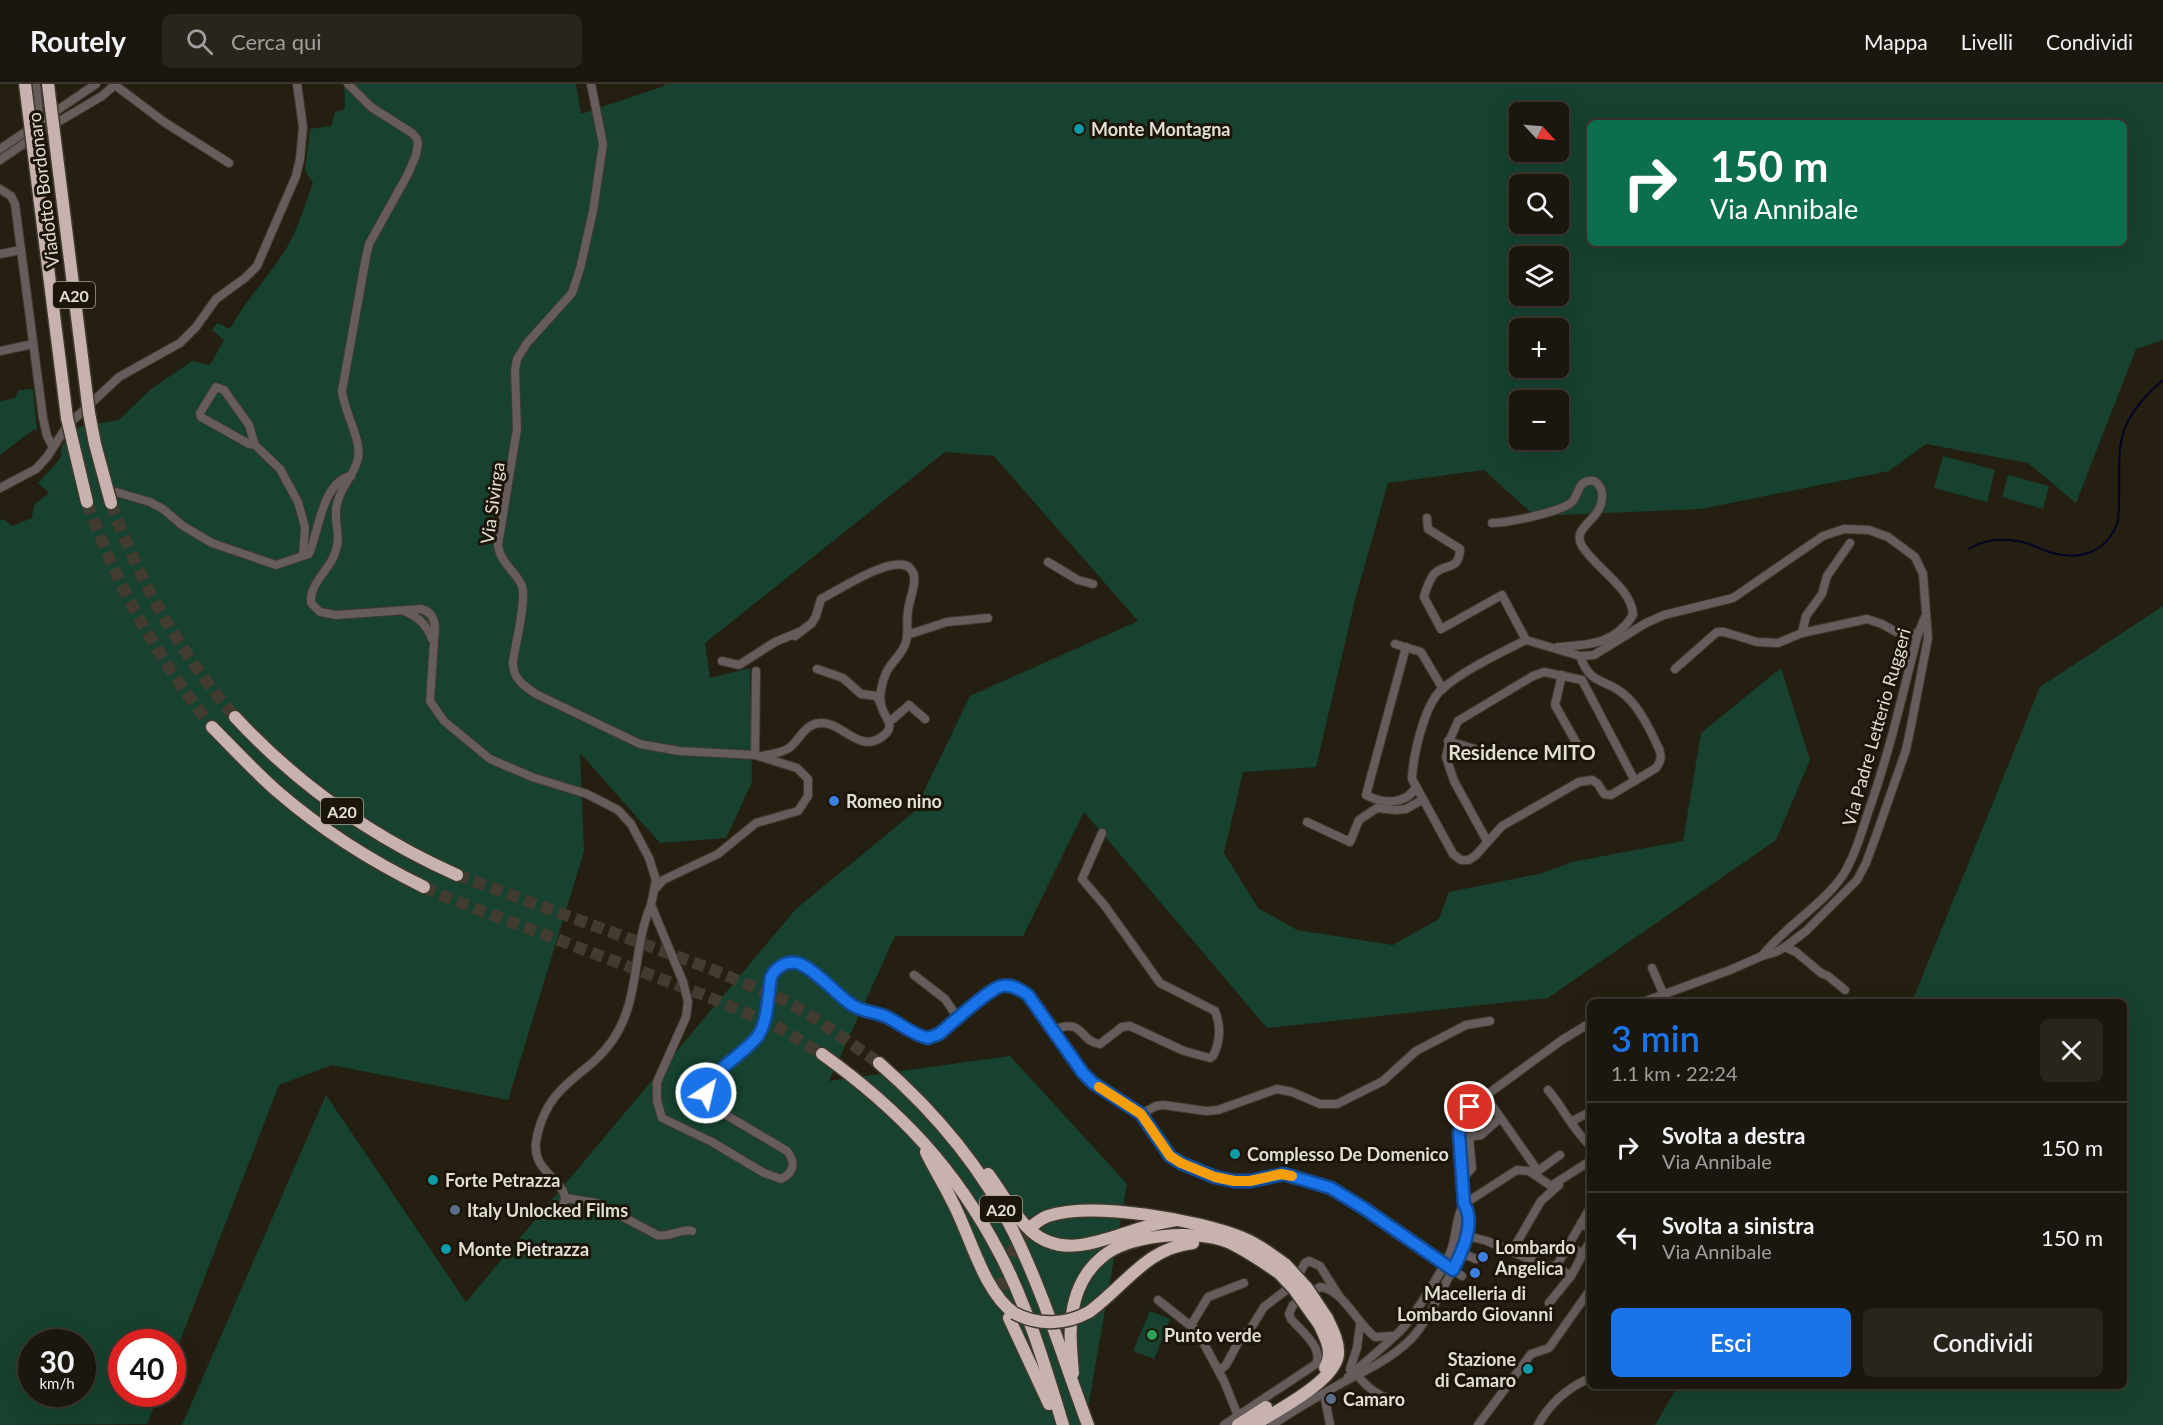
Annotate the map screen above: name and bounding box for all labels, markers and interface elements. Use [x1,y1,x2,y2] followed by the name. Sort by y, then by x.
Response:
[162,14,582,68] search box
[30,24,126,58] text: Routely
[183,25,216,58] icon: search
[231,28,322,55] text: Cerca qui
[1864,29,1928,54] text: Mappa
[1961,29,2013,54] text: Livelli
[2046,29,2133,54] text: Condividi
[1509,102,1569,162] north arrow
[1509,102,1569,450] map controls
[23,111,63,269] street label: Viadotto Bordonaro
[1091,118,1230,140] place label: Monte Montagna
[1072,122,1086,136] marker: Monte Montagna
[1710,141,1828,191] text: 150 m
[1611,144,1689,222] icon: right
[1509,174,1569,234] button: search
[1710,192,1858,225] text: Via Annibale
[1509,246,1569,306] button: layers
[53,282,95,308] road number: A20
[1509,318,1569,378] button: +
[1509,390,1569,450] button: −
[475,461,509,545] street label: Via Sivirga
[1837,625,1915,829] street label: Via Padre Letterio Ruggeri
[1448,740,1596,764] district label: Residence MITO
[846,790,942,812] place label: Romeo nino
[827,794,841,808] marker: Romeo nino
[321,798,363,824] road number: A20
[1611,1016,1700,1060] text: 3 min
[2040,1019,2103,1082] button: close
[674,1061,738,1125] position arrow
[1611,1061,1738,1085] text: 1.1 km · 22:24
[1444,1081,1495,1132] pin
[1453,1090,1486,1123] icon: arrive
[1662,1122,1805,1149] text: Svolta a destra
[1611,1131,1644,1164] icon: right
[2041,1134,2103,1161] text: 150 m
[1247,1143,1449,1165] place label: Complesso De Domenico
[1228,1147,1242,1161] marker: Complesso De Domenico
[1662,1149,1772,1173] text: Via Annibale
[445,1169,560,1191] place label: Forte Petrazza
[426,1173,440,1187] marker: Forte Petrazza
[980,1196,1022,1222] road number: A20
[467,1199,628,1221] place label: Italy Unlocked Films
[448,1203,462,1217] marker: Italy Unlocked Films
[1662,1212,1814,1239] text: Svolta a sinistra
[1611,1221,1644,1254] icon: left
[2041,1224,2103,1251] text: 150 m
[1494,1236,1576,1279] place label: Lombardo Angelica
[458,1238,589,1260] place label: Monte Pietrazza
[1662,1239,1772,1263] text: Via Annibale
[439,1242,453,1256] marker: Monte Pietrazza
[1476,1250,1490,1264] marker: Lombardo Angelica
[1468,1266,1482,1280] marker: Macelleria di Lombardo Giovanni
[1397,1282,1553,1325] place label: Macelleria di Lombardo Giovanni
[1611,1308,1851,1377] button: Esci
[1863,1308,2103,1377] button: Condividi
[1164,1324,1262,1346] place label: Punto verde
[1145,1328,1159,1342] marker: Punto verde
[108,1329,186,1407] speed limit sign: 40
[40,1343,74,1379] text: 30
[1435,1348,1516,1391] place label: Stazione di Camaro
[1521,1362,1535,1376] marker: Stazione di Camaro
[39,1374,75,1392] text: km/h
[1343,1388,1405,1410] place label: Camaro
[1324,1392,1338,1406] marker: Camaro

